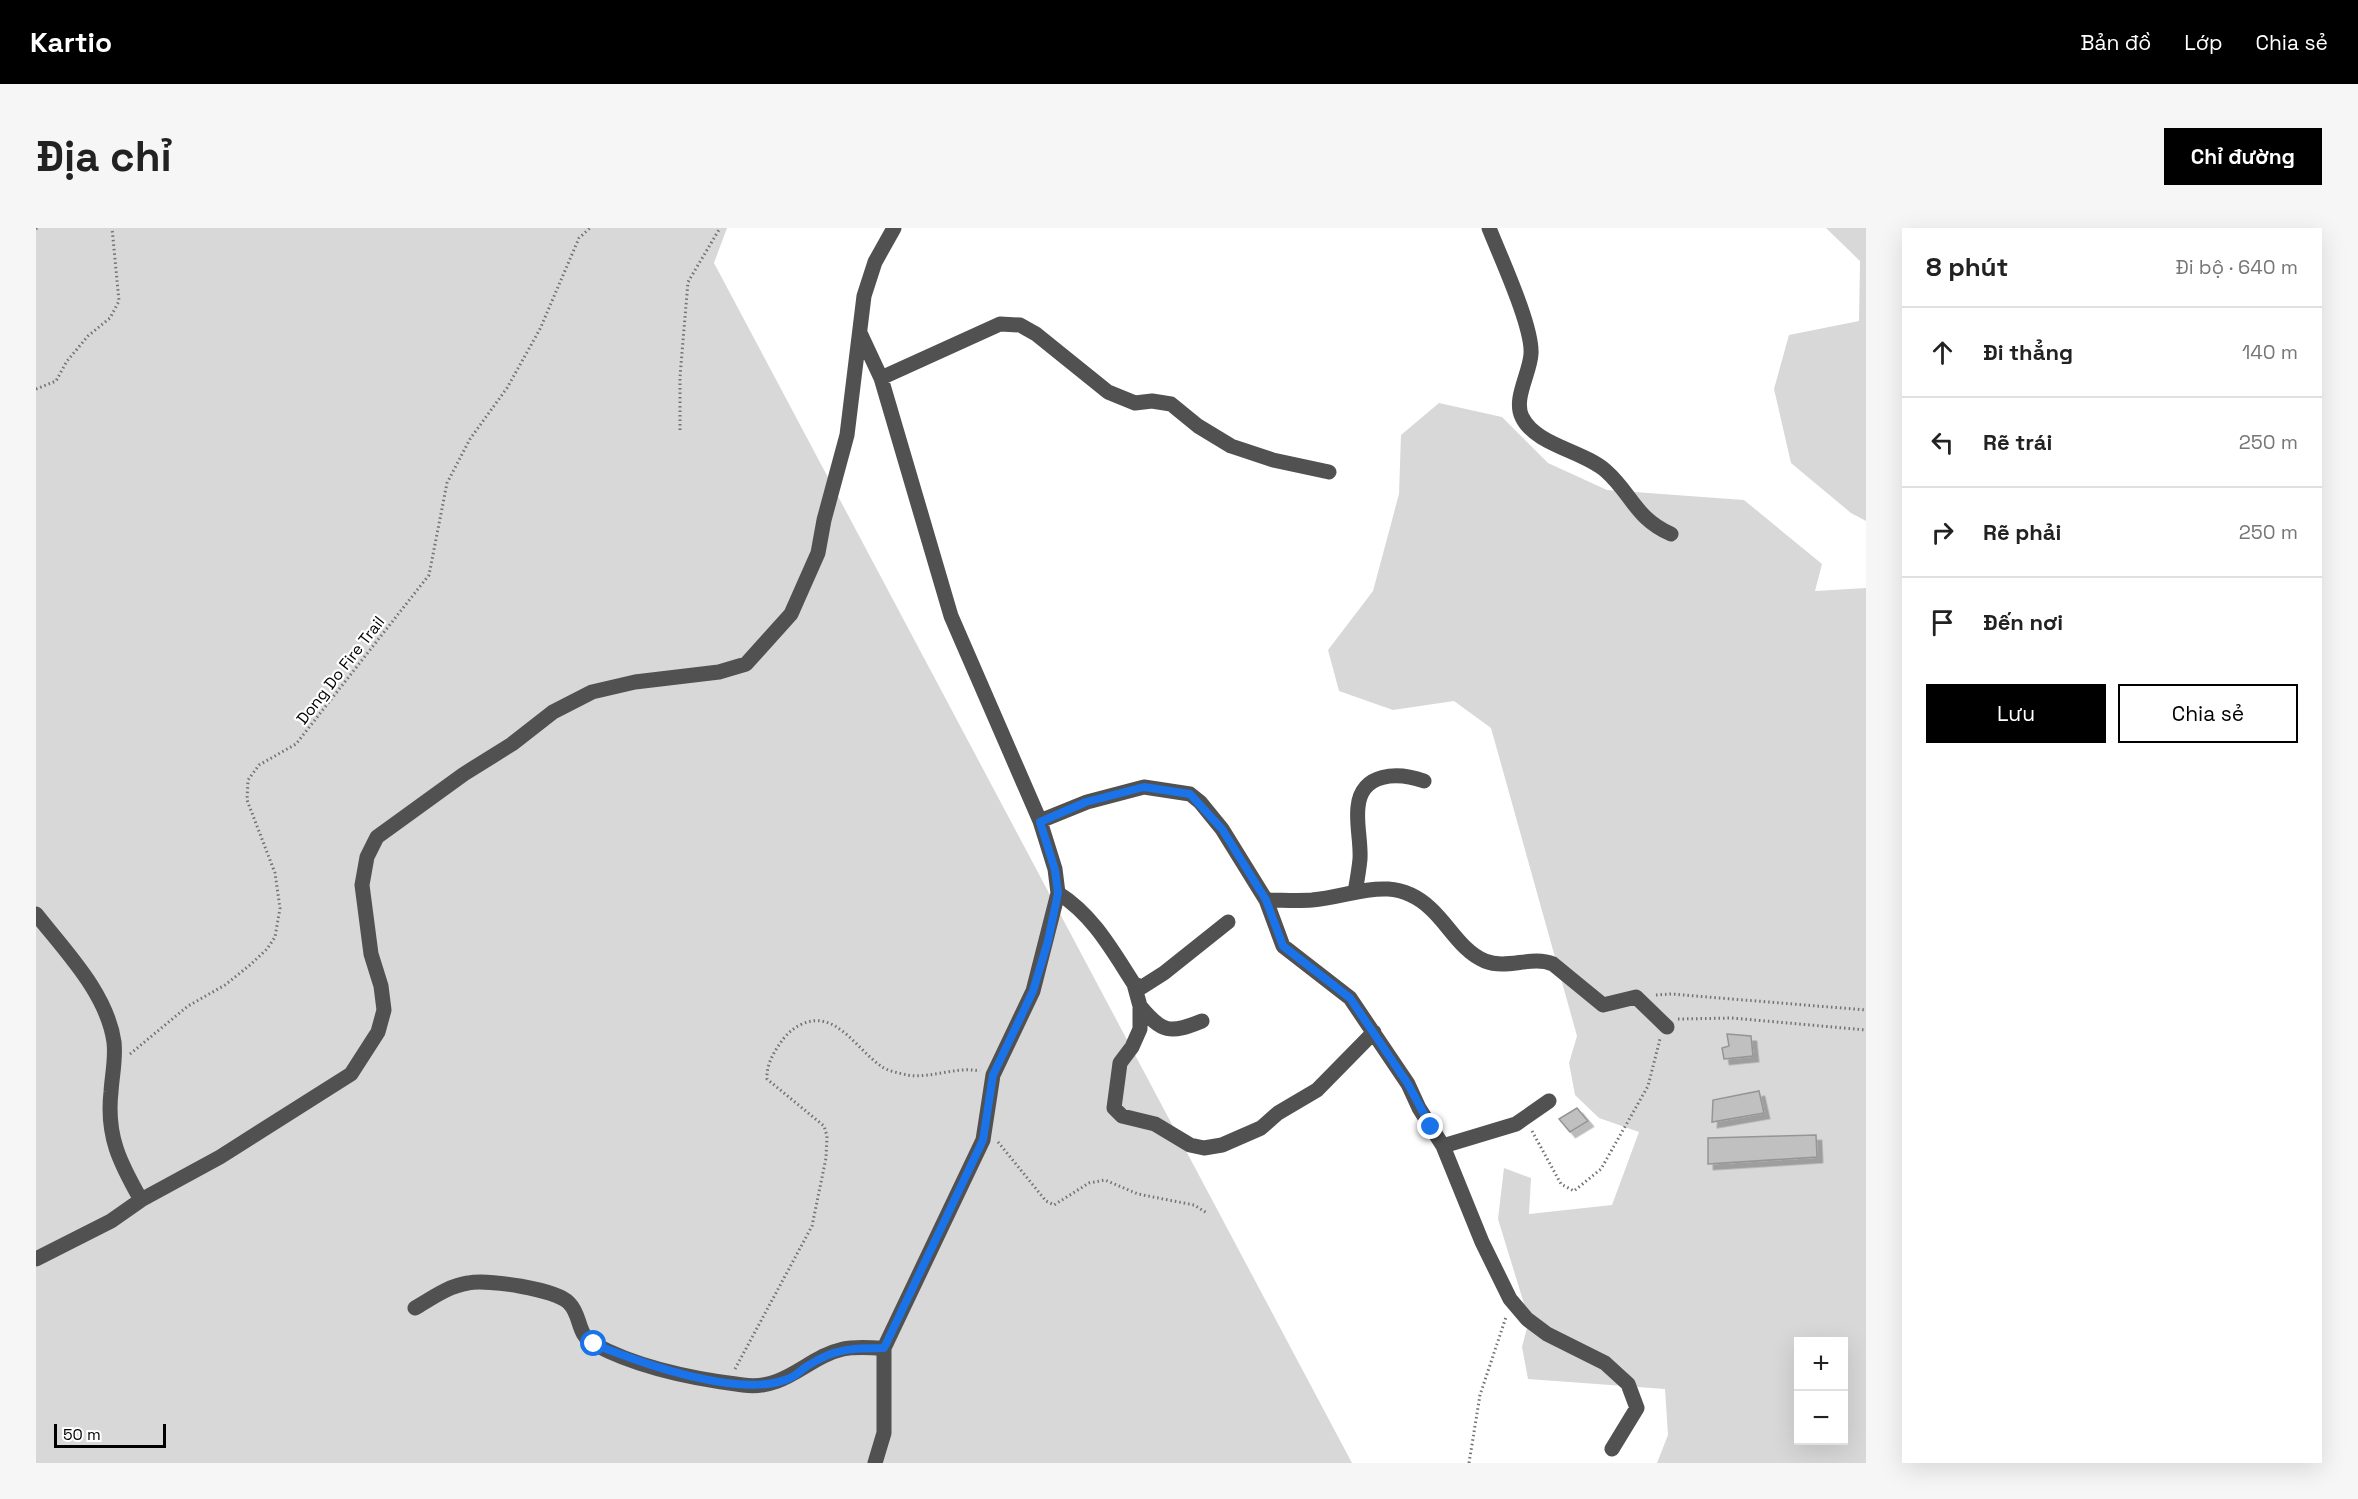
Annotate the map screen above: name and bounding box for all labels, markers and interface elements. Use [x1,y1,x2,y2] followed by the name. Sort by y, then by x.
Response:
[30,24,112,60] text: Kartio
[2081,29,2151,56] text: Bản đồ
[2184,29,2223,56] text: Lớp
[2256,29,2328,56] text: Chia sẻ
[2164,128,2322,185] button: Chỉ đường
[36,130,172,183] text: Địa chỉ
[1926,250,2008,284] text: 8 phút
[2176,254,2298,280] text: Đi bộ · 640 m
[1926,336,1959,369] icon: ahead
[1983,338,2073,366] text: Đi thẳng
[2242,339,2298,365] text: 140 m
[1926,426,1959,459] icon: left
[1983,428,2052,456] text: Rẽ trái
[2239,429,2298,455] text: 250 m
[1926,516,1959,549] icon: right
[1983,518,2061,546] text: Rẽ phải
[2239,519,2298,545] text: 250 m
[1926,606,1959,639] icon: arrive
[1983,608,2063,636] text: Đến nơi
[292,612,389,729] street label: Dong Do Fire Trail
[1926,684,2106,743] button: Lưu
[2118,684,2298,743] button: Chia sẻ
[1417,1113,1443,1139] route end
[580,1330,606,1356] route start
[1794,1337,1848,1445] map controls
[1794,1337,1848,1391] button: +
[1794,1391,1848,1445] button: −
[54,1421,166,1448] scale bar
[63,1424,101,1445] text: 50 m

